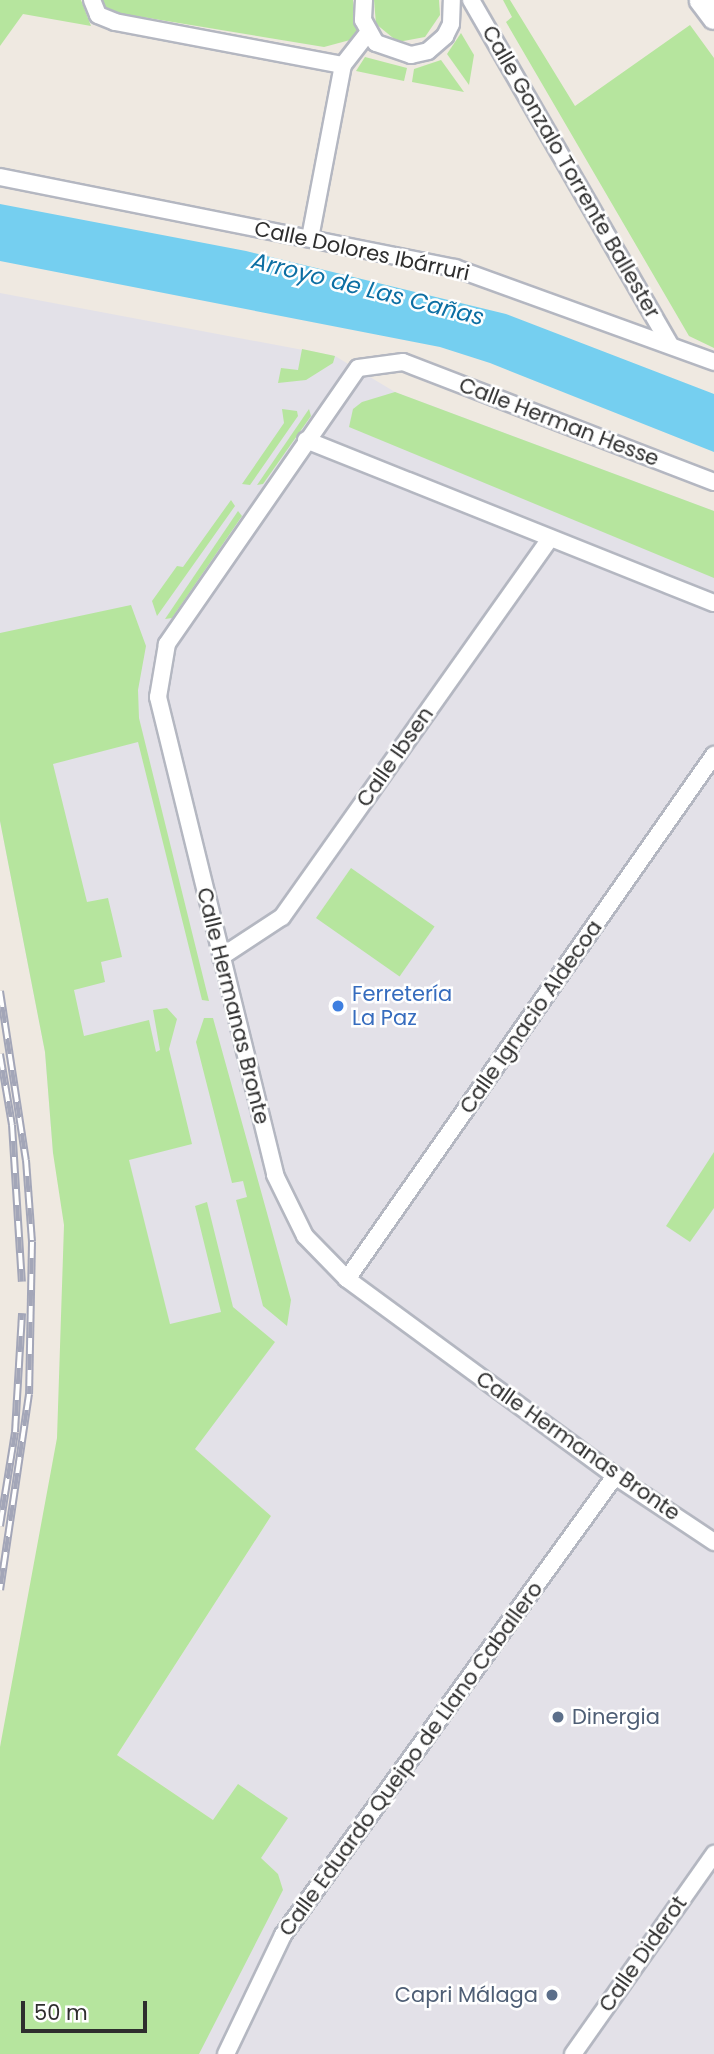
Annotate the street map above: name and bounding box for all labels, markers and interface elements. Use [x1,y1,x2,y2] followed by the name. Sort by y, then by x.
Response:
[477,21,665,323] street label: Calle Gonzalo Torrente Ballester
[252,216,472,286] street label: Calle Dolores Ibárruri
[249,247,487,331] water label: Arroyo de Las Cañas
[455,372,663,472] street label: Calle Herman Hesse
[351,702,439,812] street label: Calle Ibsen
[191,885,275,1127] street label: Calle Hermanas Bronte
[455,915,607,1119] street label: Calle Ignacio Aldecoa
[352,981,452,1031] place label: Ferretería La Paz
[330,998,346,1014] marker: Ferretería La Paz
[471,1366,685,1526] street label: Calle Hermanas Bronte
[274,1577,548,1941] street label: Calle Eduardo Queipo de Llano Caballero
[572,1704,660,1730] place label: Dinergia
[550,1709,566,1725] marker: Dinergia
[594,1891,692,2017] street label: Calle Diderot
[395,1982,538,2008] place label: Capri Málaga
[544,1987,560,2003] marker: Capri Málaga
[24,1988,150,2032] scale bar
[34,1998,88,2027] text: 50 m

